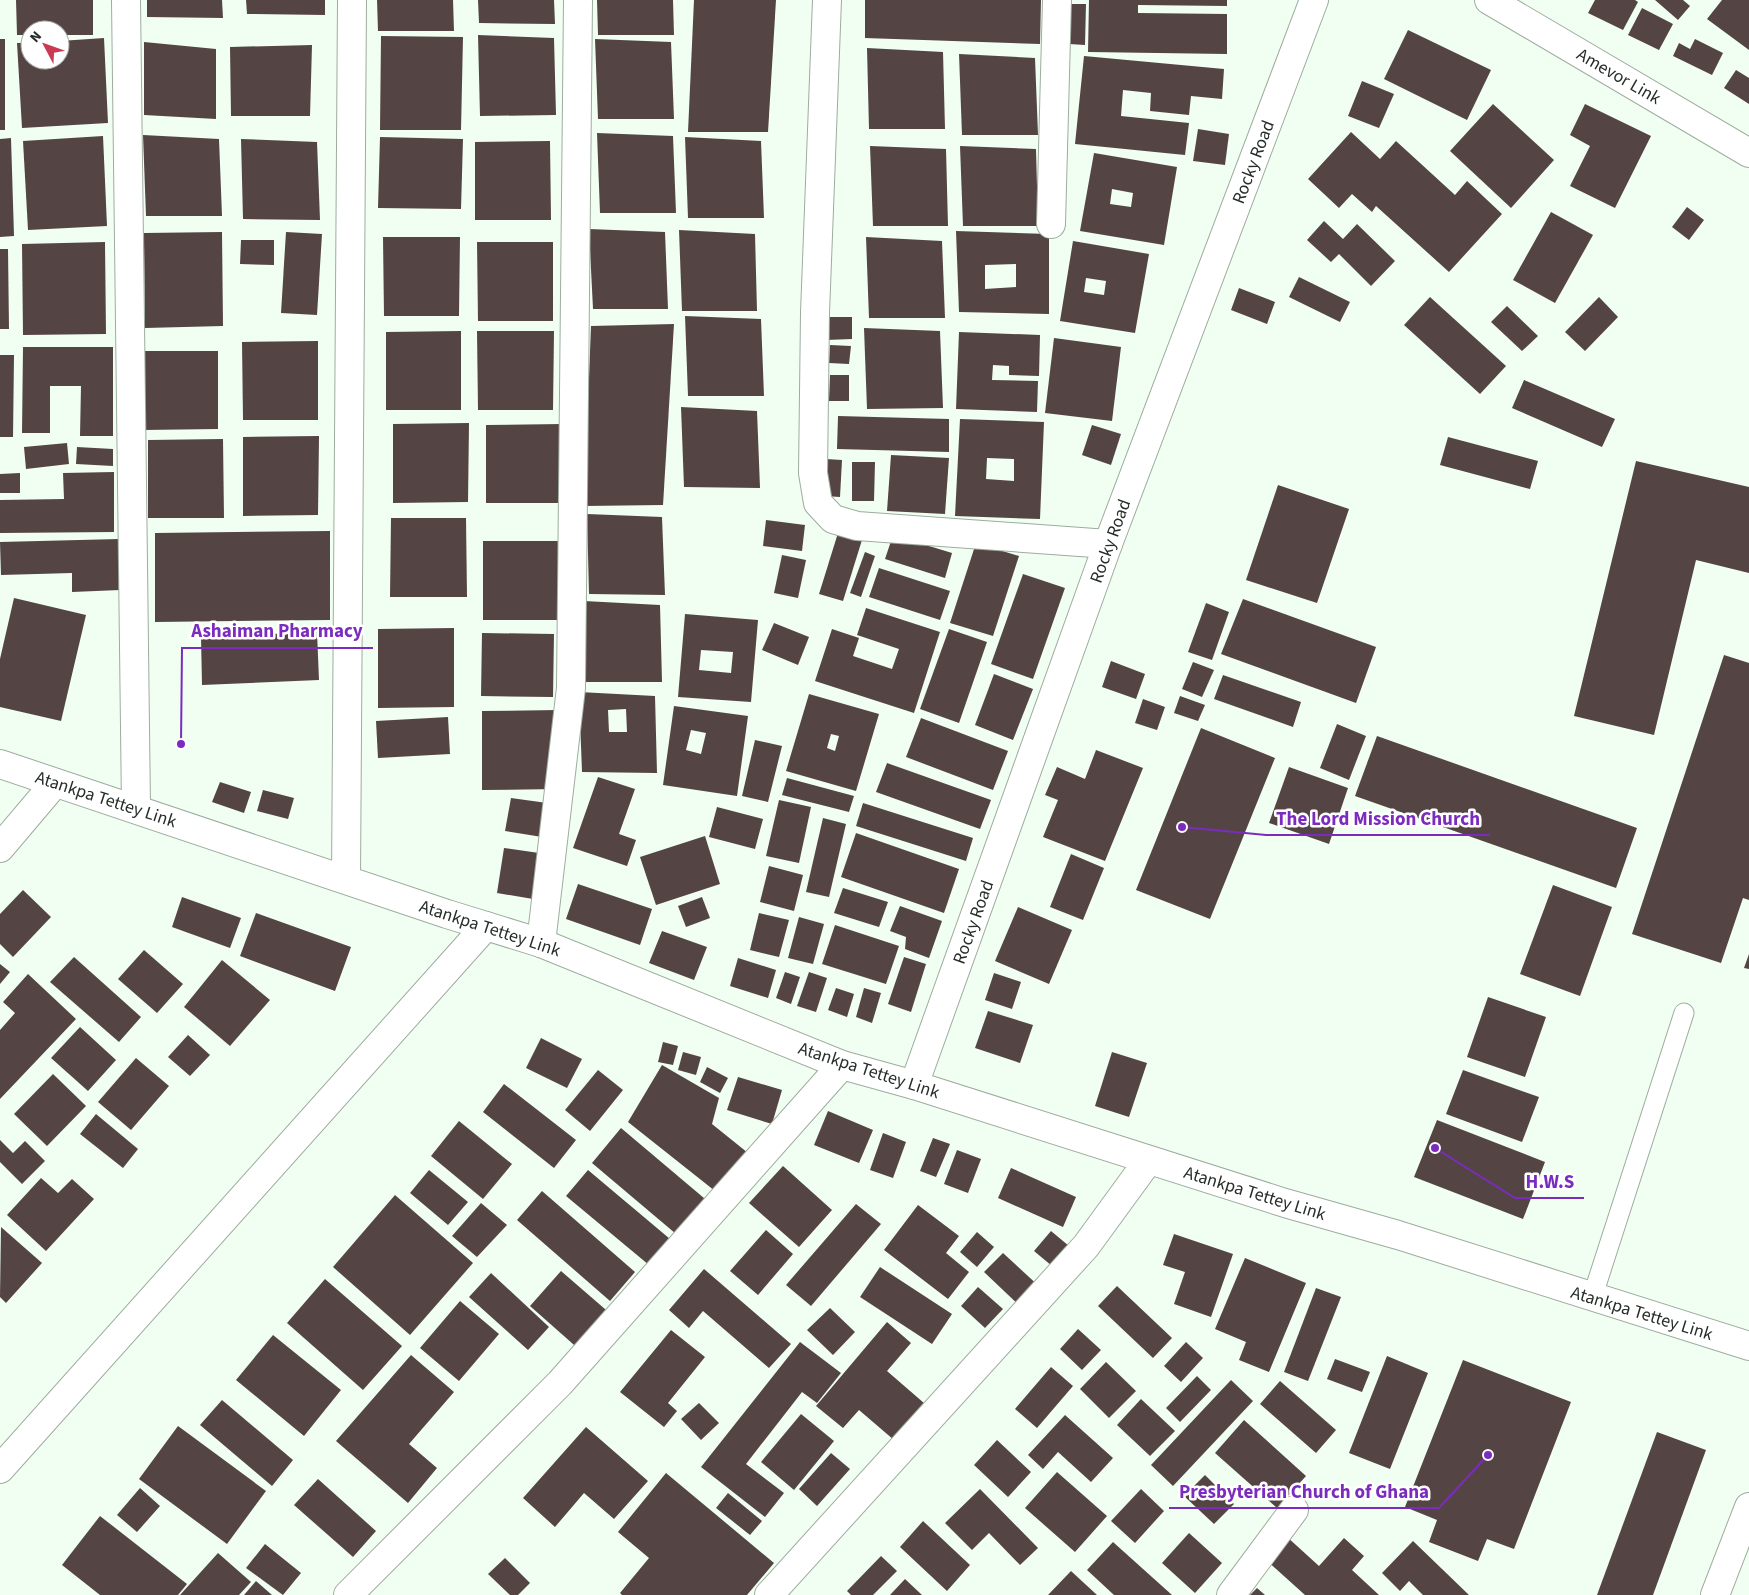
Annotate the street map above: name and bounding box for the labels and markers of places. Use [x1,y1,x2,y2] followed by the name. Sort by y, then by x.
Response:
[182,614,373,648] callout: Ashaiman Pharmacy
[1266,801,1490,835] callout: The Lord Mission Church
[1515,1164,1584,1198] callout: H.W.S
[1169,1474,1439,1508] callout: Presbyterian Church of Ghana

